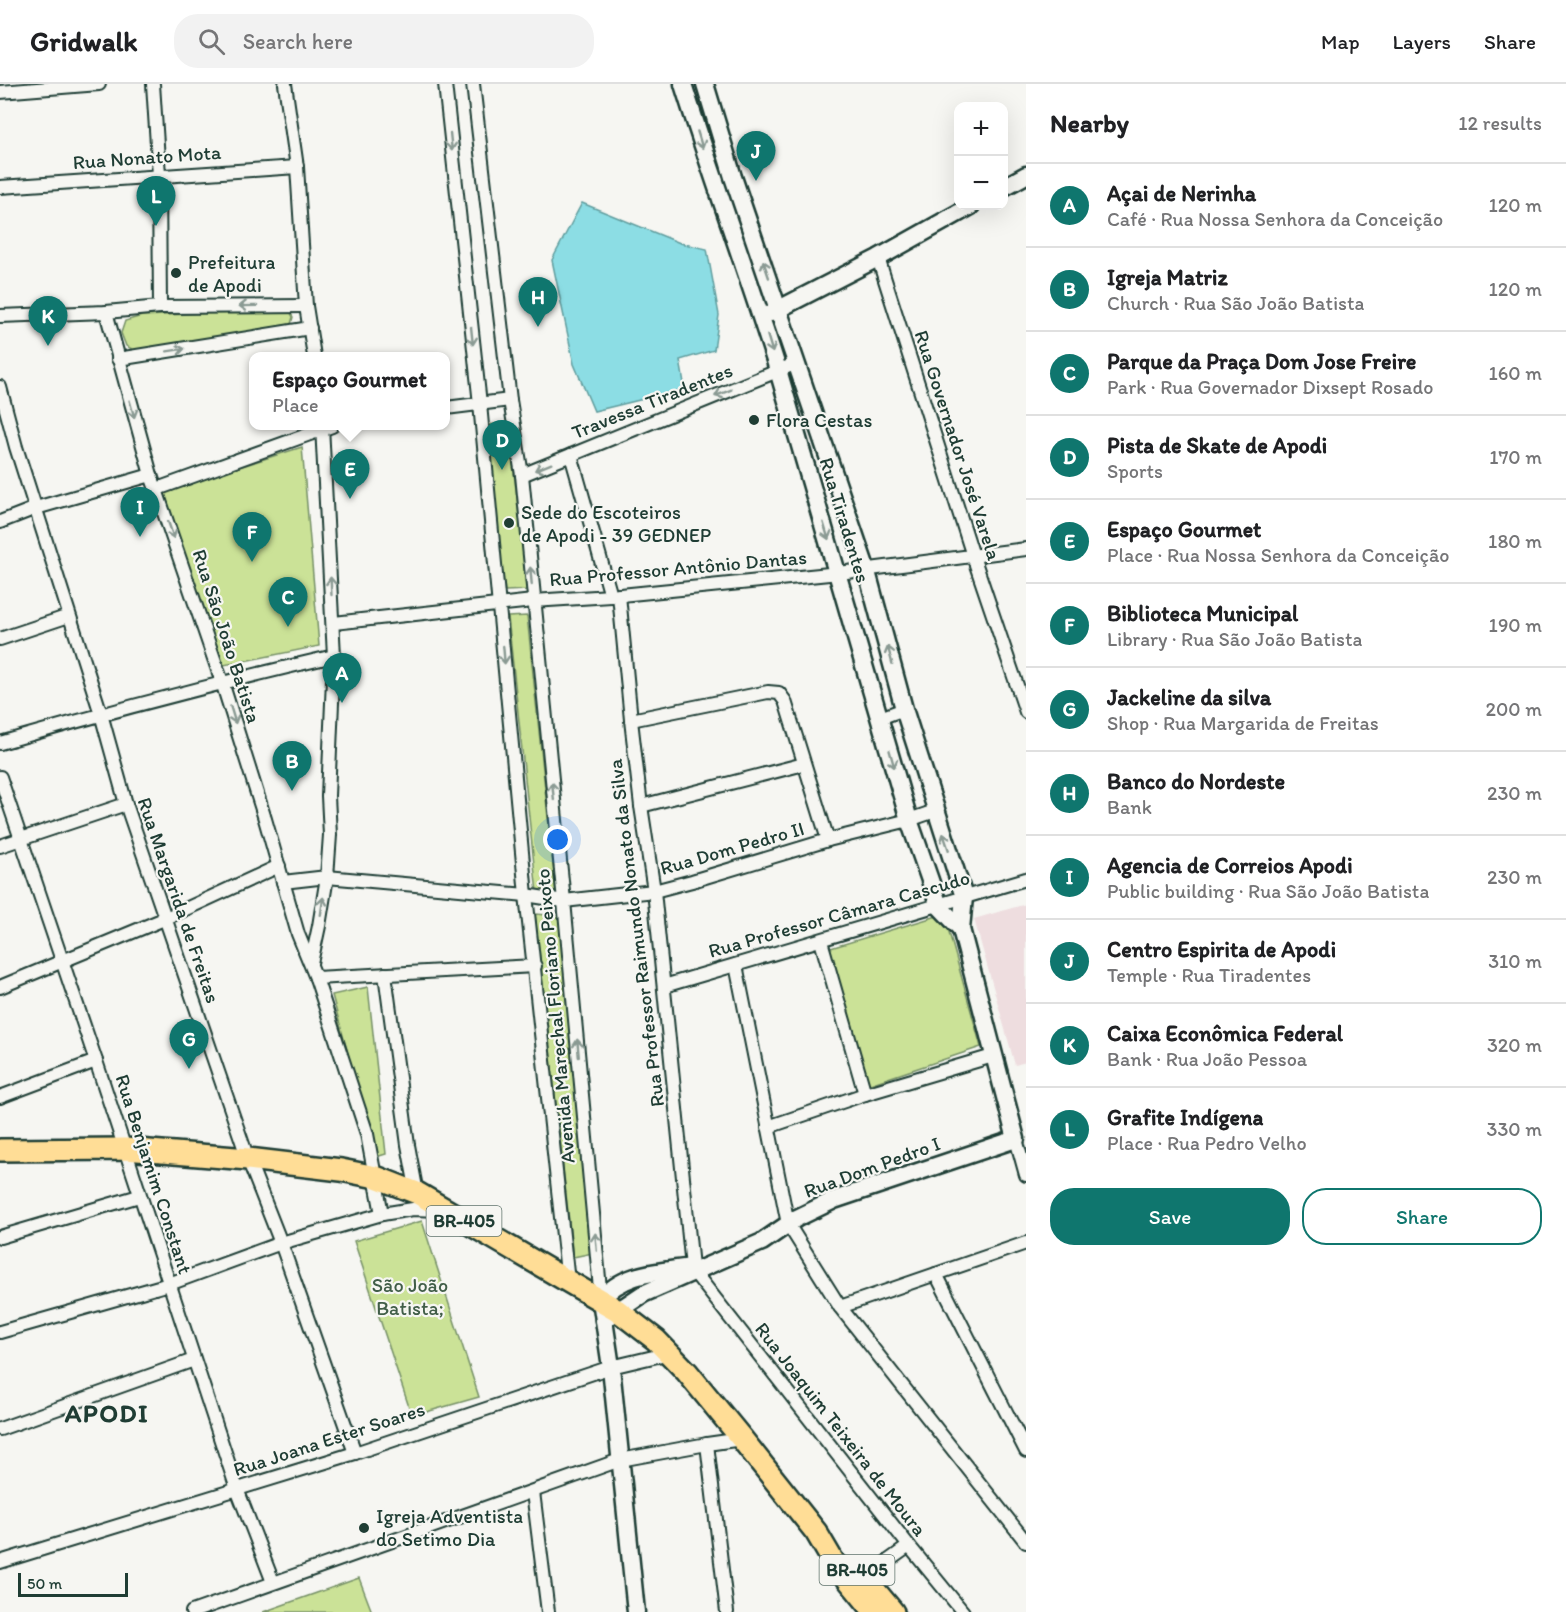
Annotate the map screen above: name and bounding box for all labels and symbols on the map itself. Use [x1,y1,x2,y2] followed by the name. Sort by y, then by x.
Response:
[695,130,706,149] one-way arrow
[446,132,457,152] one-way arrow
[736,132,776,181] pin: J
[72,140,223,174] street label: Rua Nonato Mota
[136,176,176,226] pin: L
[188,250,276,297] place label: Prefeitura de Apodi
[759,260,770,279] one-way arrow
[169,266,183,280] marker: Prefeitura de Apodi
[518,278,558,327] pin: H
[28,296,68,346] pin: K
[238,300,258,312] one-way arrow
[467,326,478,345] one-way arrow
[909,327,1007,563] street label: Rua Governador José Varela
[765,334,776,353] one-way arrow
[165,344,185,355] one-way arrow
[568,358,736,444] street label: Travessa Tiradentes
[714,388,733,399] one-way arrow
[127,399,138,418] one-way arrow
[766,408,872,432] place label: Flora Cestas
[747,413,761,427] marker: Flora Cestas
[482,420,522,470] pin: D
[330,450,370,499] pin: E
[815,454,875,586] street label: Rua Tiradentes
[534,462,552,473] one-way arrow
[120,488,160,537] pin: I
[521,500,711,547] place label: Sede do Escoteiros de Apodi - 39 GEDNEP
[232,512,272,562] pin: F
[502,516,516,530] marker: Sede do Escoteiros de Apodi - 39 GEDNEP
[166,520,177,539] one-way arrow
[821,521,832,540] one-way arrow
[548,545,808,591] street label: Rua Professor Antônio Dantas
[188,546,266,726] street label: Rua São João Batista
[525,567,536,587] one-way arrow
[326,576,337,596] one-way arrow
[268,578,308,627] pin: C
[499,645,510,665] one-way arrow
[883,646,895,665] one-way arrow
[322,654,362,703] pin: A
[228,705,239,724] one-way arrow
[272,742,312,791] pin: B
[887,749,898,768] one-way arrow
[603,757,669,1108] street label: Rua Professor Raimundo Nonato da Silva
[547,782,558,802] one-way arrow
[133,794,226,1006] street label: Rua Margarida de Freitas
[657,816,807,880] street label: Rua Dom Pedro II
[543,825,572,854] your location
[939,833,950,852] one-way arrow
[705,865,973,963] street label: Rua Professor Câmara Cascudo
[530,868,580,1164] street label: Avenida Marechal Floriano Peixoto
[317,897,328,916] one-way arrow
[170,1020,208,1069] pin: G
[572,1038,583,1058] one-way arrow
[110,1071,198,1277] street label: Rua Benjamim Constant
[800,1131,944,1203] street label: Rua Dom Pedro I
[426,1206,502,1236] road number: BR-405
[590,1233,601,1253] one-way arrow
[372,1273,448,1320] park label: São João Batista;
[750,1317,932,1541] street label: Rua Joaquim Teixeira de Moura
[64,1397,149,1429] district label: APODI
[230,1397,428,1481] street label: Rua Joana Ester Soares
[376,1504,523,1551] place label: Igreja Adventista do Setimo Dia
[357,1521,371,1535] marker: Igreja Adventista do Setimo Dia
[820,1555,894,1585] road number: BR-405
[18,1570,128,1598] scale bar

